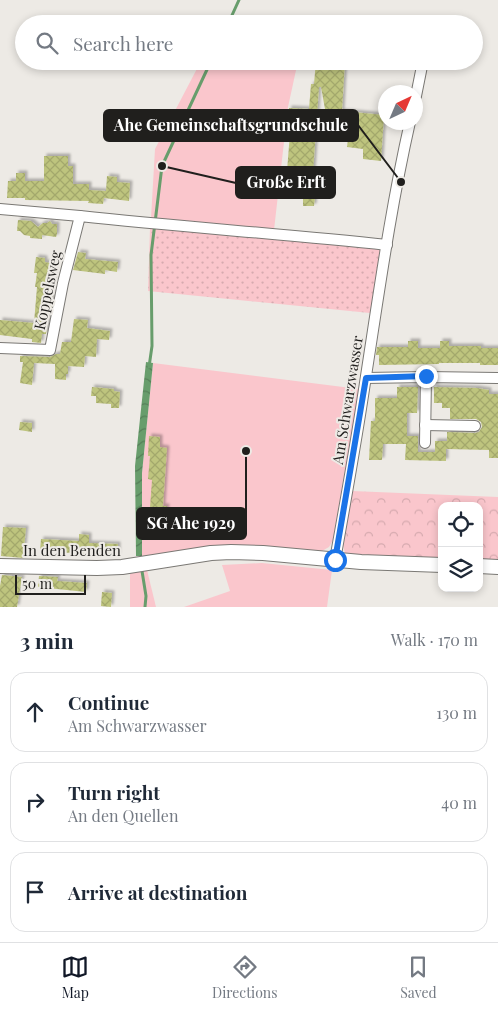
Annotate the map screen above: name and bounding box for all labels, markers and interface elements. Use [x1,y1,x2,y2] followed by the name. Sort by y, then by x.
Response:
[15,15,483,70] search box
[33,29,61,57] icon: search
[73,30,173,56] text: Search here
[378,85,423,130] north arrow
[104,110,358,141] callout: Ahe Gemeinschaftsgrundschule
[113,114,348,135] text: Ahe Gemeinschaftsgrundschule
[236,167,335,198] callout: Große Erft
[246,171,326,192] text: Große Erft
[29,248,65,332] street label: Koppelsweg
[327,334,367,467] street label: Am Schwarzwasser
[415,365,438,388] route end
[438,502,483,592] map controls
[438,502,483,547] button: locate
[137,508,246,539] callout: SG Ahe 1929
[147,512,235,533] text: SG Ahe 1929
[23,540,121,560] street label: In den Benden
[438,547,483,592] button: layers
[324,549,347,572] route start
[15,572,86,595] scale bar
[22,574,52,593] text: 50 m
[20,626,74,654] text: 3 min
[391,629,478,650] text: Walk · 170 m
[68,689,149,715] text: Continue
[21,698,49,726] icon: ahead
[436,702,477,723] text: 130 m
[68,715,207,736] text: Am Schwarzwasser
[68,779,160,805] text: Turn right
[21,788,49,816] icon: right
[441,792,477,813] text: 40 m
[68,805,178,826] text: An den Quellen
[21,878,49,906] icon: arrive
[68,879,248,905] text: Arrive at destination
[61,953,89,1002] tab: Map
[212,953,278,1002] tab: Directions
[400,953,437,1002] tab: Saved

